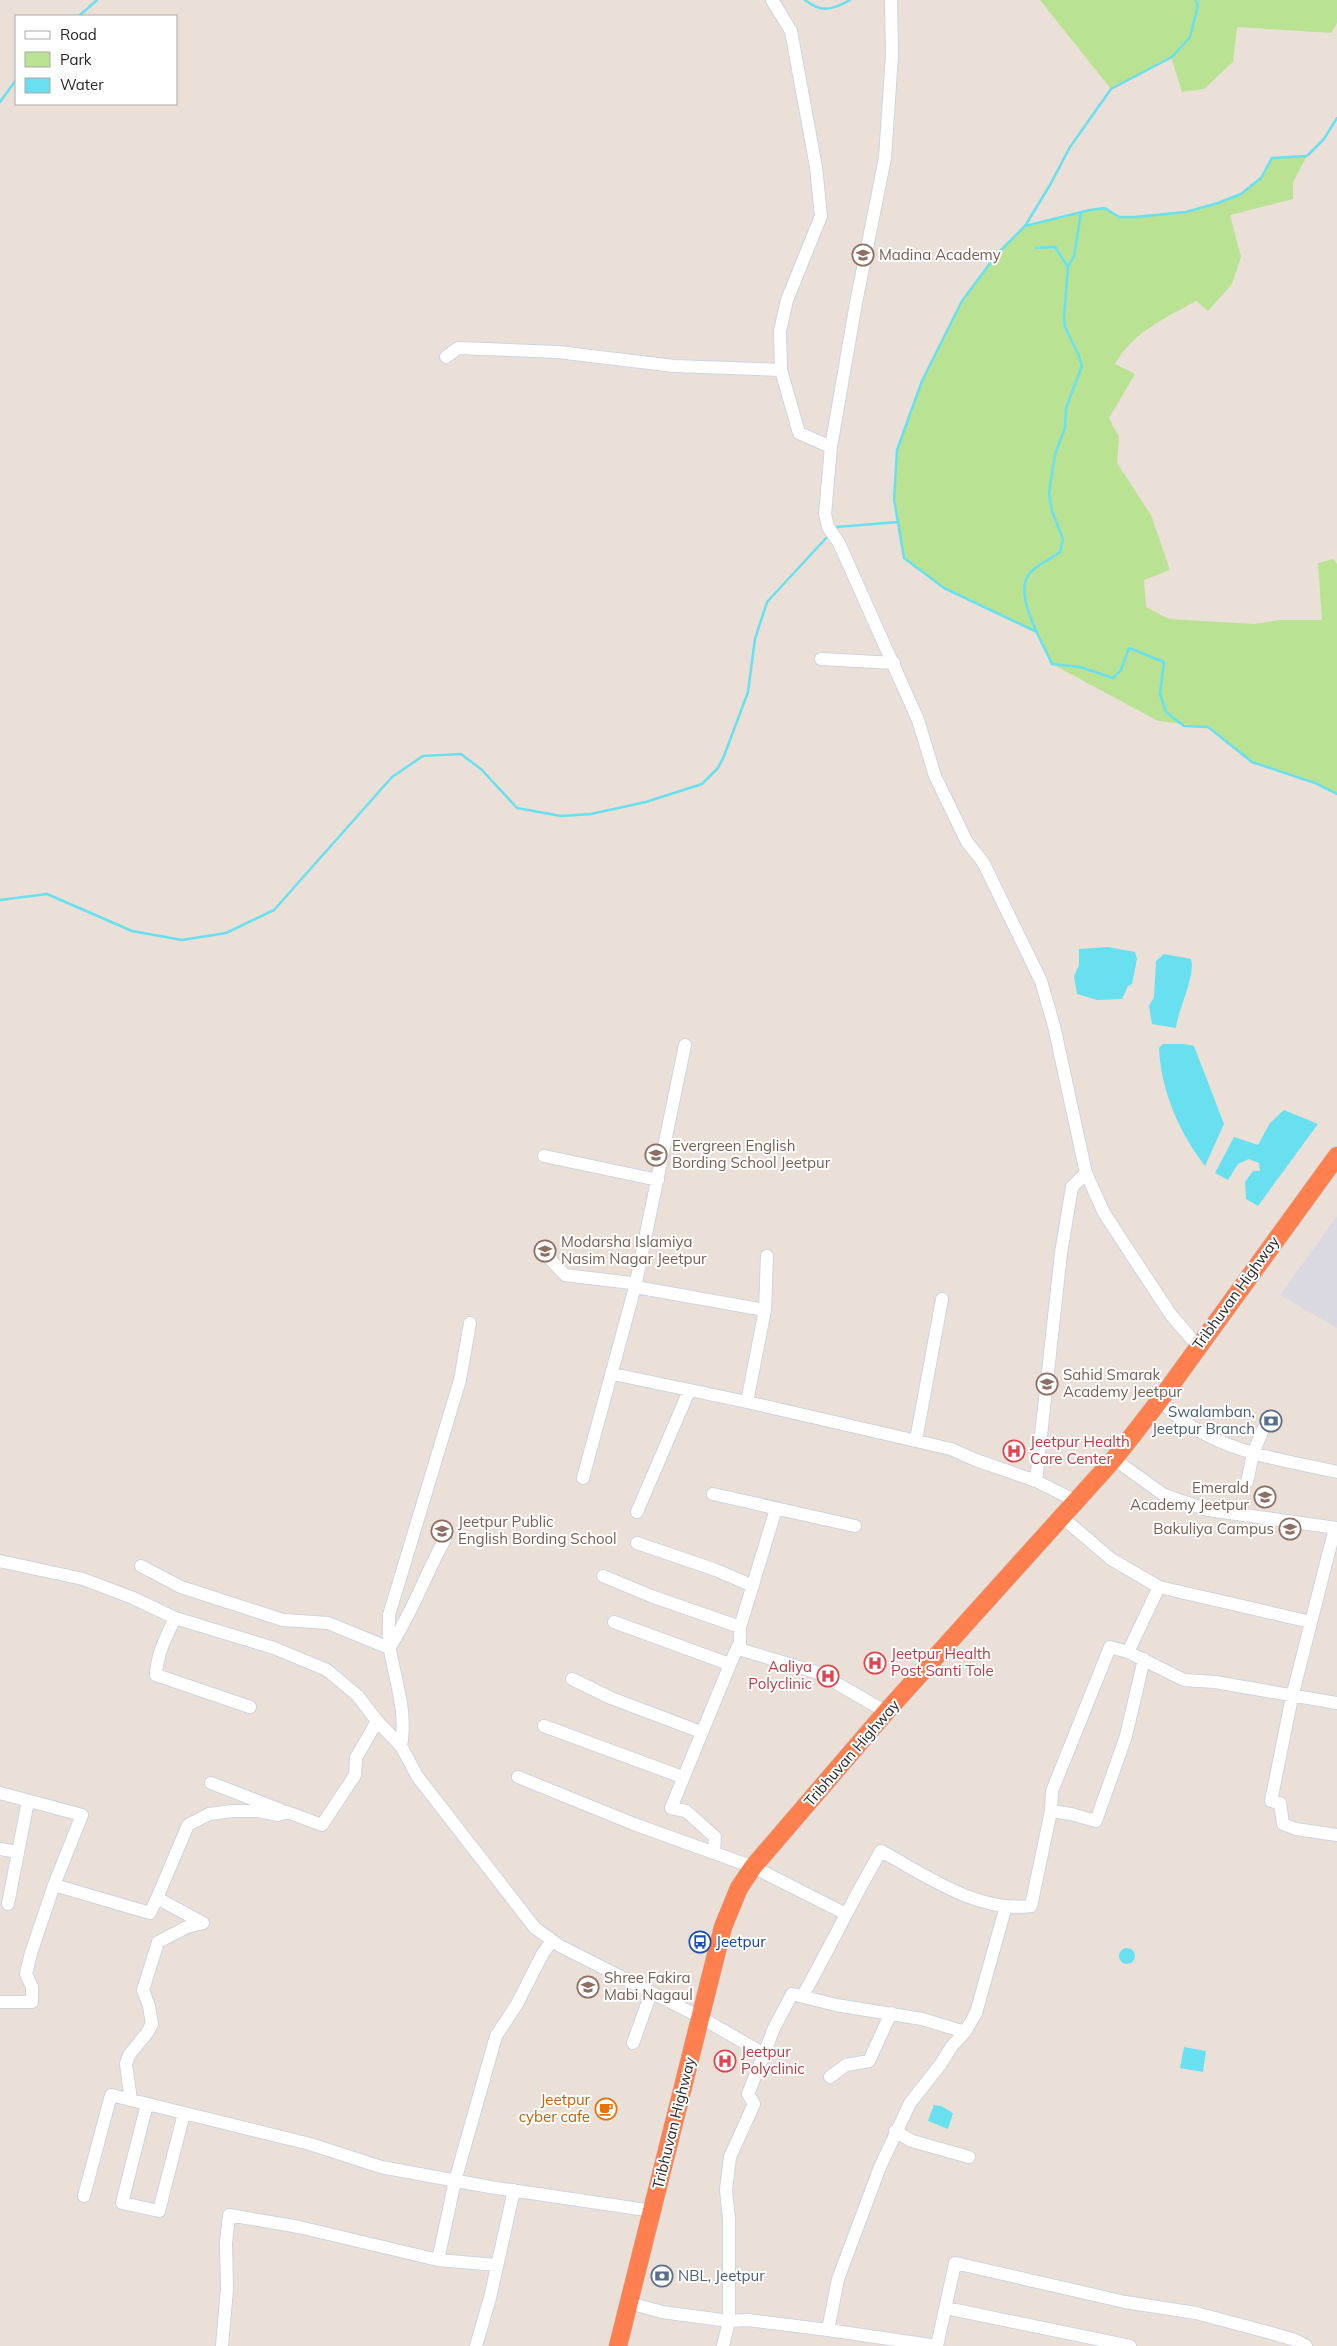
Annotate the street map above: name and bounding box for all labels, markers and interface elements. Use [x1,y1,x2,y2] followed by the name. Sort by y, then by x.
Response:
[15,15,178,105] legend
[60,25,97,44] text: Road
[60,50,92,69] text: Park
[60,75,104,94] text: Water
[851,243,875,267] school or university icon: Madina Academy
[879,245,1001,264] place label: Madina Academy
[672,1136,831,1172] place label: Evergreen English Bording School Jeetpur
[644,1143,668,1167] school or university icon: Evergreen English Bording School Jeetpur
[561,1232,707,1268] place label: Modarsha Islamiya Nasim Nagar Jeetpur
[1188,1232,1283,1353] street label: Tribhuvan Highway
[533,1239,557,1263] school or university icon: Modarsha Islamiya Nasim Nagar Jeetpur
[1063,1365,1183,1401] place label: Sahid Smarak Academy Jeetpur
[1035,1372,1059,1396] school or university icon: Sahid Smarak Academy Jeetpur
[1152,1402,1255,1438] place label: Swalamban, Jeetpur Branch
[1259,1409,1283,1433] bank icon: Swalamban, Jeetpur Branch
[1030,1432,1130,1468] place label: Jeetpur Health Care Center
[1002,1439,1026,1463] hospital icon: Jeetpur Health Care Center
[1130,1478,1250,1514] place label: Emerald Academy Jeetpur
[1253,1485,1277,1509] school or university icon: Emerald Academy Jeetpur
[458,1512,617,1548] place label: Jeetpur Public English Bording School
[1278,1517,1302,1541] school or university icon: Bakuliya Campus
[430,1519,454,1543] school or university icon: Jeetpur Public English Bording School
[1153,1519,1274,1538] place label: Bakuliya Campus
[891,1644,994,1680] place label: Jeetpur Health Post Santi Tole
[863,1651,887,1675] hospital icon: Jeetpur Health Post Santi Tole
[748,1657,812,1693] place label: Aaliya Polyclinic
[816,1664,840,1688] hospital icon: Aaliya Polyclinic
[800,1695,903,1810] street label: Tribhuvan Highway
[688,1930,712,1954] bus stop icon: Jeetpur
[716,1932,766,1951] place label: Jeetpur
[604,1968,693,2004] place label: Shree Fakira Mabi Nagaul
[576,1975,600,1999] school or university icon: Shree Fakira Mabi Nagaul
[741,2042,805,2078] place label: Jeetpur Polyclinic
[713,2049,737,2073] hospital icon: Jeetpur Polyclinic
[648,2055,699,2191] street label: Tribhuvan Highway
[519,2090,591,2126] place label: Jeetpur cyber cafe
[594,2097,618,2121] cafe icon: Jeetpur cyber cafe
[650,2264,674,2288] bank icon: NBL, Jeetpur
[678,2266,765,2285] place label: NBL, Jeetpur

